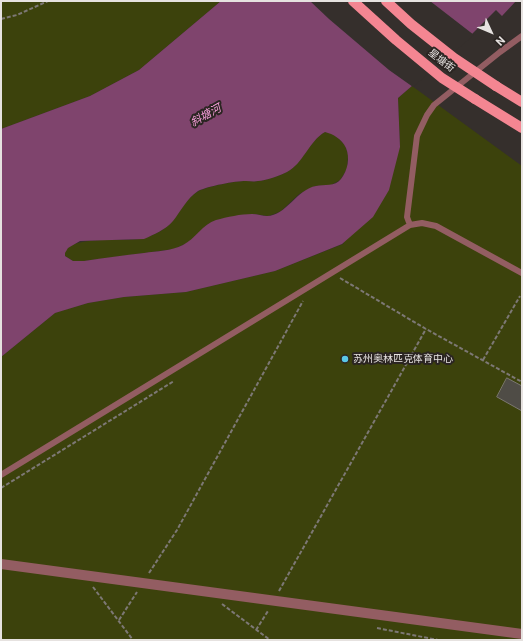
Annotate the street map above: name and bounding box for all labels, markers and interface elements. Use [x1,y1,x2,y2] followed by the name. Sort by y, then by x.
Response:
[471,12,511,52] north arrow
[493,33,507,48] text: N
[425,47,457,75] street label: 星塘街
[188,102,224,130] water label: 斜塘河
[353,353,453,365] place label: 苏州奥林匹克体育中心
[340,354,350,364] marker: 苏州奥林匹克体育中心

